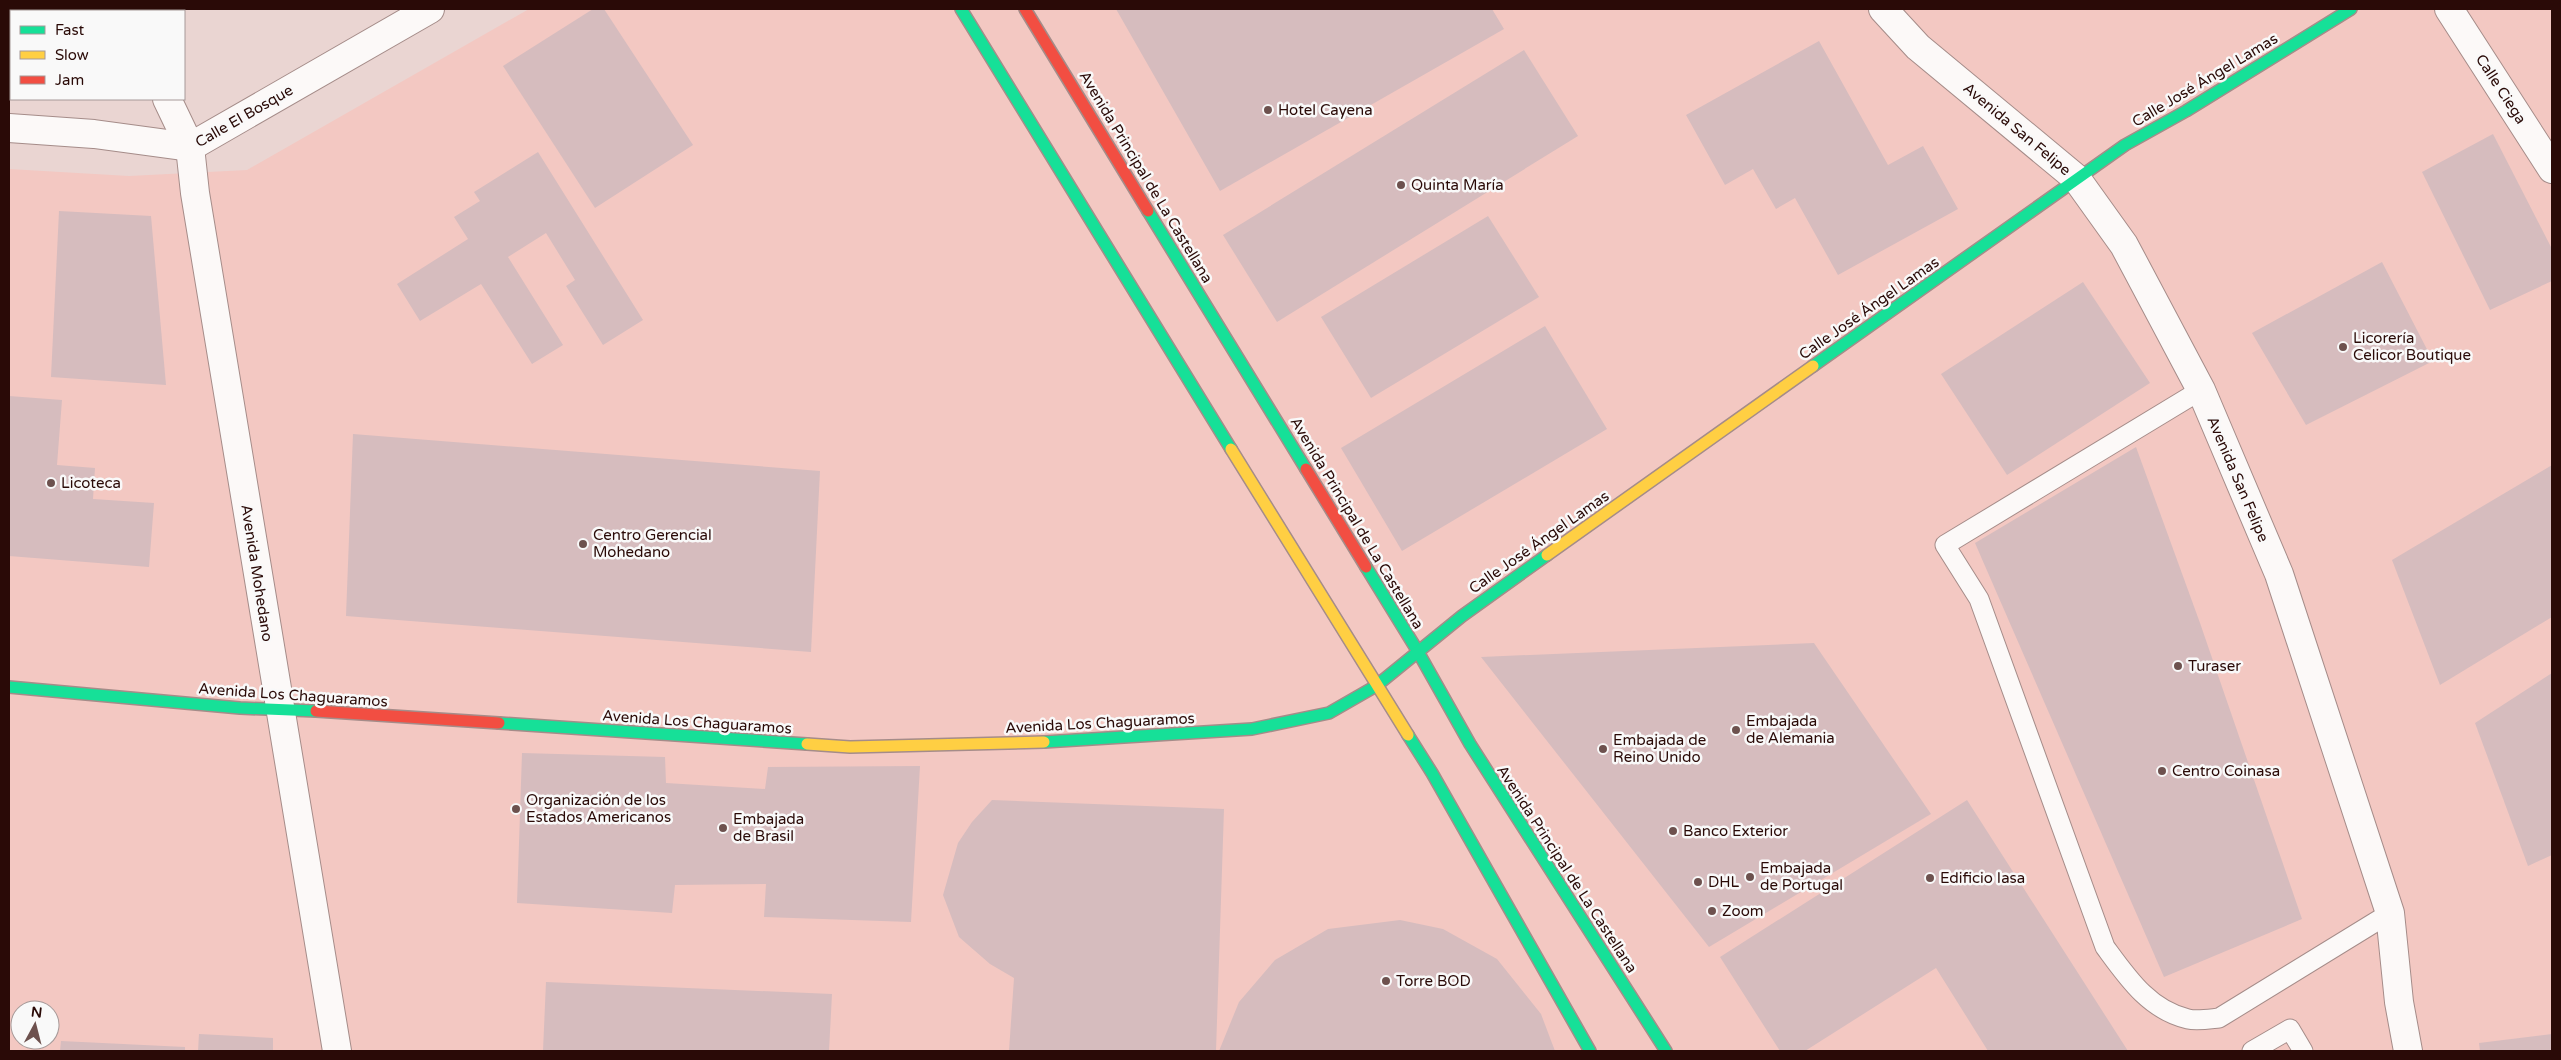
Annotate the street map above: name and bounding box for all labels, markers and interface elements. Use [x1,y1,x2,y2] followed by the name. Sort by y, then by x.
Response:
[10,10,185,100] legend
[55,21,85,39] text: Fast
[2129,29,2281,131] street label: Calle José Ángel Lamas
[55,46,89,64] text: Slow
[2472,51,2530,127] street label: Calle Ciega
[1075,68,1217,286] street label: Avenida Principal de La Castellana
[55,71,84,89] text: Jam
[1960,79,2074,179] street label: Avenida San Felipe
[192,81,296,151] street label: Calle El Bosque
[1278,101,1373,119] place label: Hotel Cayena
[1262,104,1274,116] marker: Hotel Cayena
[1411,176,1504,194] place label: Quinta María
[1395,179,1407,191] marker: Quinta María
[1796,253,1942,363] street label: Calle José Ángel Lamas
[2353,329,2471,364] place label: Licorería Celicor Boutique
[2337,341,2349,353] marker: Licorería Celicor Boutique
[2203,413,2273,545] street label: Avenida San Felipe
[1286,414,1428,632] street label: Avenida Principal de La Castellana
[61,474,121,492] place label: Licoteca
[45,477,57,489] marker: Licoteca
[1466,487,1612,597] street label: Calle José Ángel Lamas
[237,503,277,643] street label: Avenida Mohedano
[593,526,712,561] place label: Centro Gerencial Mohedano
[577,538,589,550] marker: Centro Gerencial Mohedano
[2188,657,2241,675] place label: Turaser
[2172,660,2184,672] marker: Turaser
[198,679,388,711] street label: Avenida Los Chaguaramos
[602,706,792,738] street label: Avenida Los Chaguaramos
[1005,709,1195,737] street label: Avenida Los Chaguaramos
[1746,712,1835,747] place label: Embajada de Alemania
[1730,724,1742,736] marker: Embajada de Alemania
[1613,731,1706,766] place label: Embajada de Reino Unido
[1597,743,1609,755] marker: Embajada de Reino Unido
[1493,762,1641,976] street label: Avenida Principal de La Castellana
[2172,762,2280,780] place label: Centro Coinasa
[2156,765,2168,777] marker: Centro Coinasa
[526,791,671,826] place label: Organización de los Estados Americanos
[510,803,522,815] marker: Organización de los Estados Americanos
[733,810,804,845] place label: Embajada de Brasil
[717,822,729,834] marker: Embajada de Brasil
[1683,822,1788,840] place label: Banco Exterior
[1667,825,1679,837] marker: Banco Exterior
[1760,859,1843,894] place label: Embajada de Portugal
[1940,869,2025,887] place label: Edificio Iasa
[1744,871,1756,883] marker: Embajada de Portugal
[1924,872,1936,884] marker: Edificio Iasa
[1708,873,1740,891] place label: DHL
[1692,876,1704,888] marker: DHL
[1722,902,1764,920] place label: Zoom
[1706,905,1718,917] marker: Zoom
[1396,972,1471,990] place label: Torre BOD
[1380,975,1392,987] marker: Torre BOD
[10,1000,60,1050] north arrow
[30,1003,43,1022] text: N

